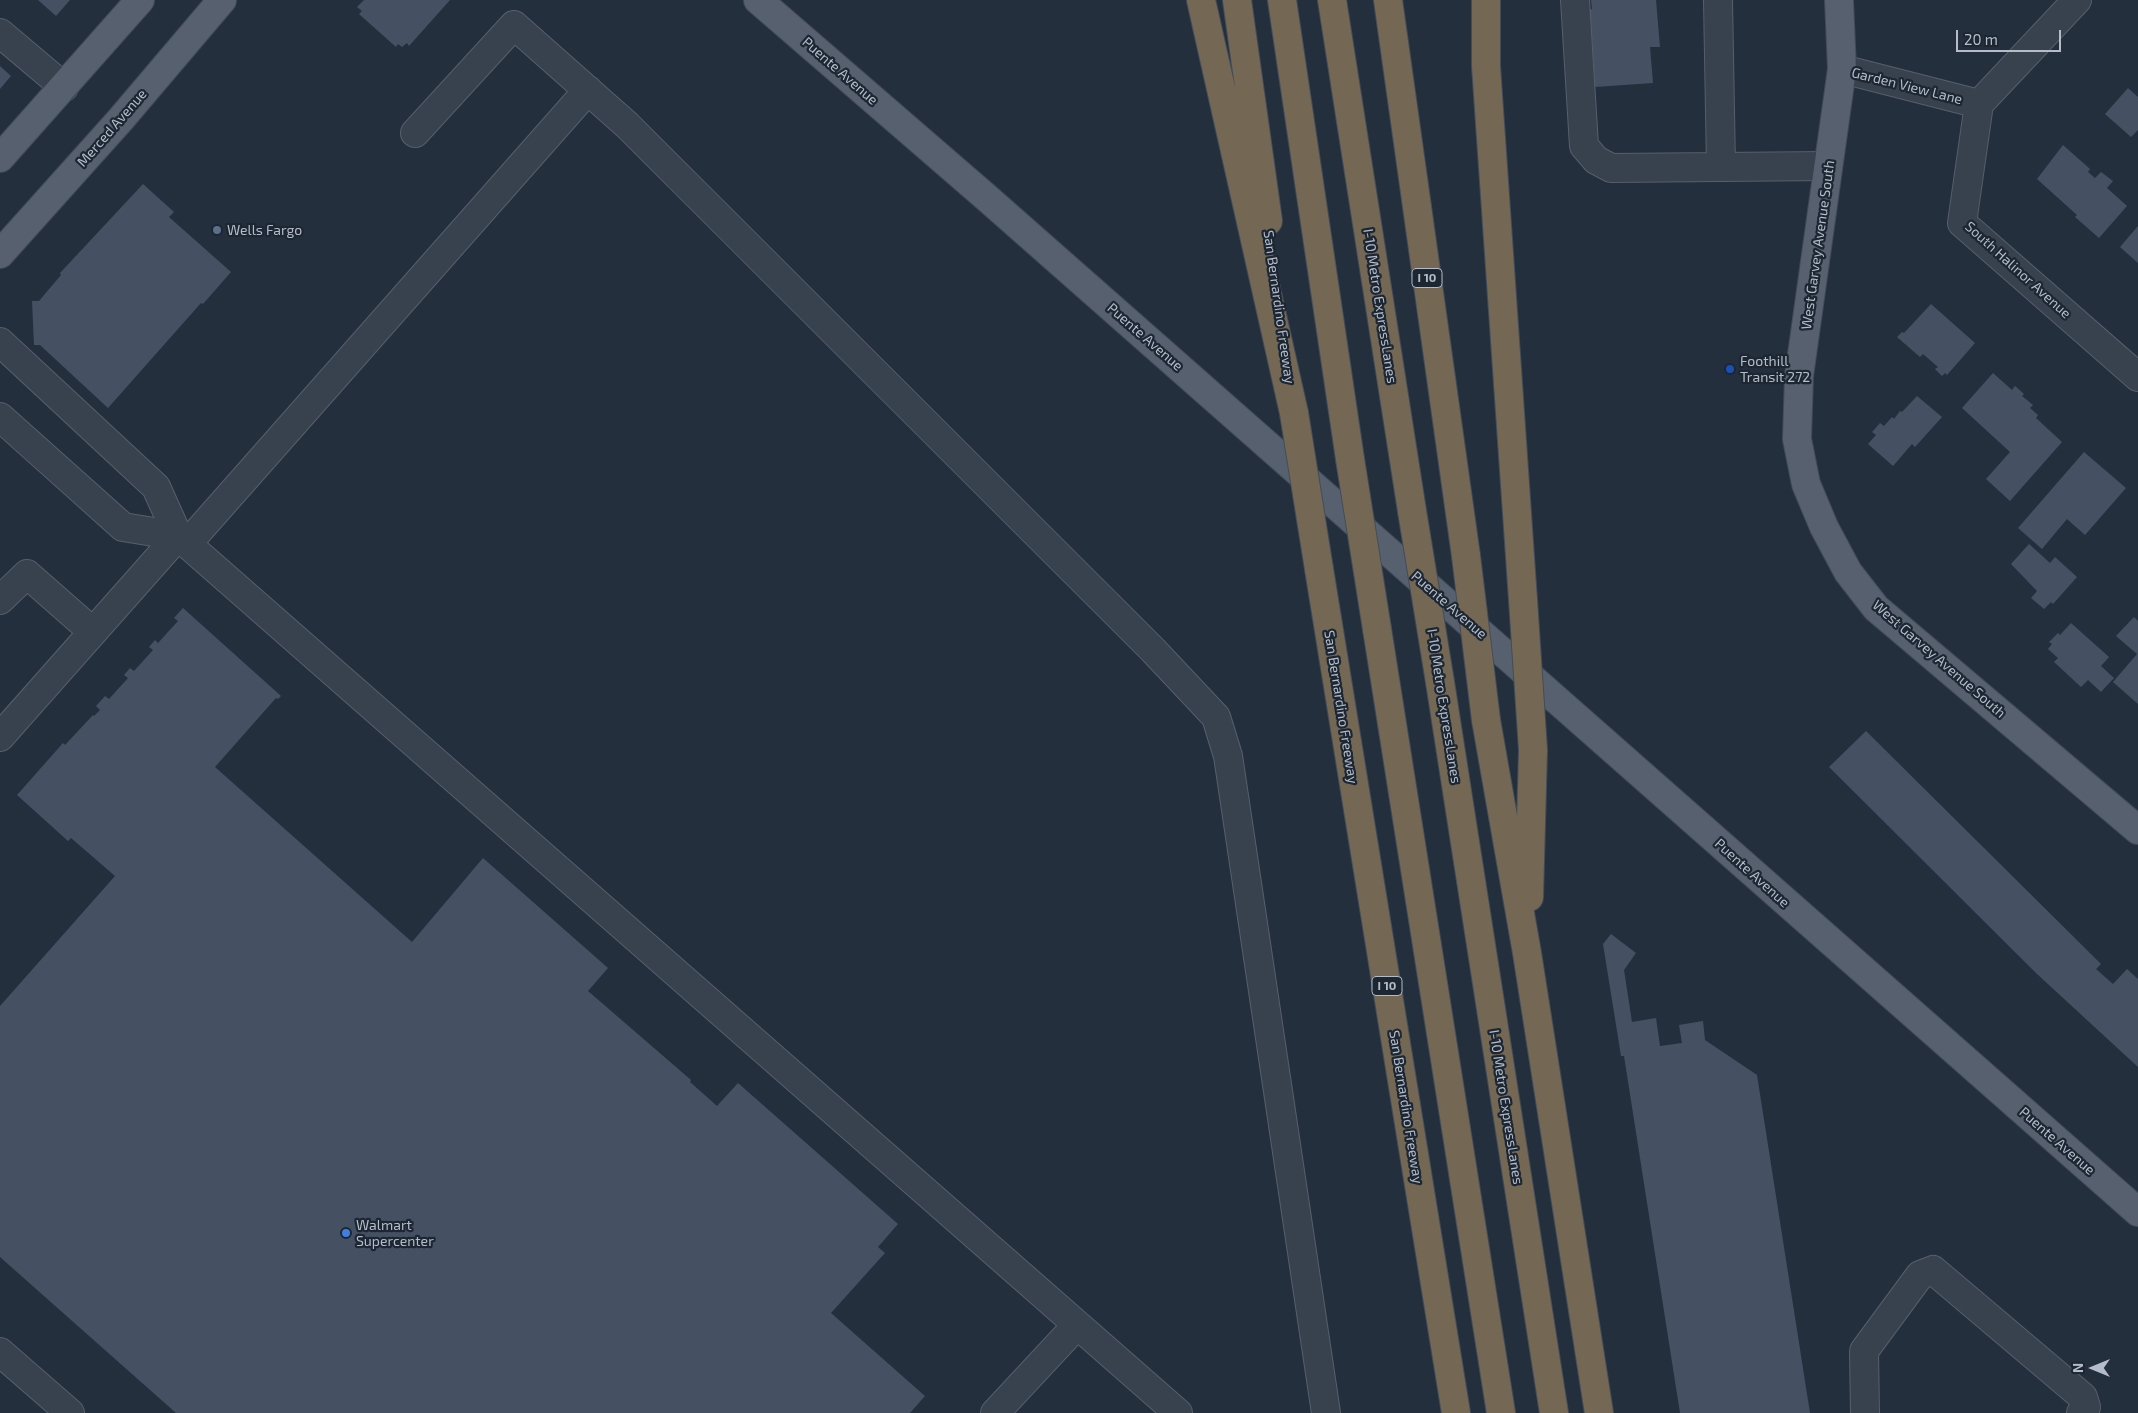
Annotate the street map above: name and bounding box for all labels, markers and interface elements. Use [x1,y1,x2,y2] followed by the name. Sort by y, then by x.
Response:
[1958,20,2063,52] scale bar
[1964,30,1998,48] text: 20 m
[799,34,881,108] street label: Puente Avenue
[1850,64,1964,108] street label: Garden View Lane
[74,86,150,170] street label: Merced Avenue
[1798,159,1838,331] street label: West Garvey Avenue South
[1962,218,2074,322] street label: South Halinor Avenue
[227,222,302,238] place label: Wells Fargo
[211,224,223,236] marker: Wells Fargo
[1359,227,1401,385] street label: I-10 Metro ExpressLanes
[1260,229,1298,385] street label: San Bernardino Freeway
[1412,268,1442,288] road number: I 10
[1104,300,1186,374] street label: Puente Avenue
[1740,353,1810,386] place label: Foothill Transit 272
[1724,363,1736,375] marker: Foothill Transit 272
[1408,568,1490,642] street label: Puente Avenue
[1869,597,2009,721] street label: West Garvey Avenue South
[1423,627,1465,785] street label: I-10 Metro ExpressLanes
[1321,629,1361,785] street label: San Bernardino Freeway
[1711,835,1793,911] street label: Puente Avenue
[1372,976,1402,996] road number: I 10
[1485,1028,1527,1186] street label: I-10 Metro ExpressLanes
[1386,1029,1426,1185] street label: San Bernardino Freeway
[2016,1104,2098,1178] street label: Puente Avenue
[356,1217,434,1250] place label: Walmart Supercenter
[340,1227,352,1239] marker: Walmart Supercenter
[2068,1343,2118,1393] north arrow
[2069,1363,2086,1373] text: N

